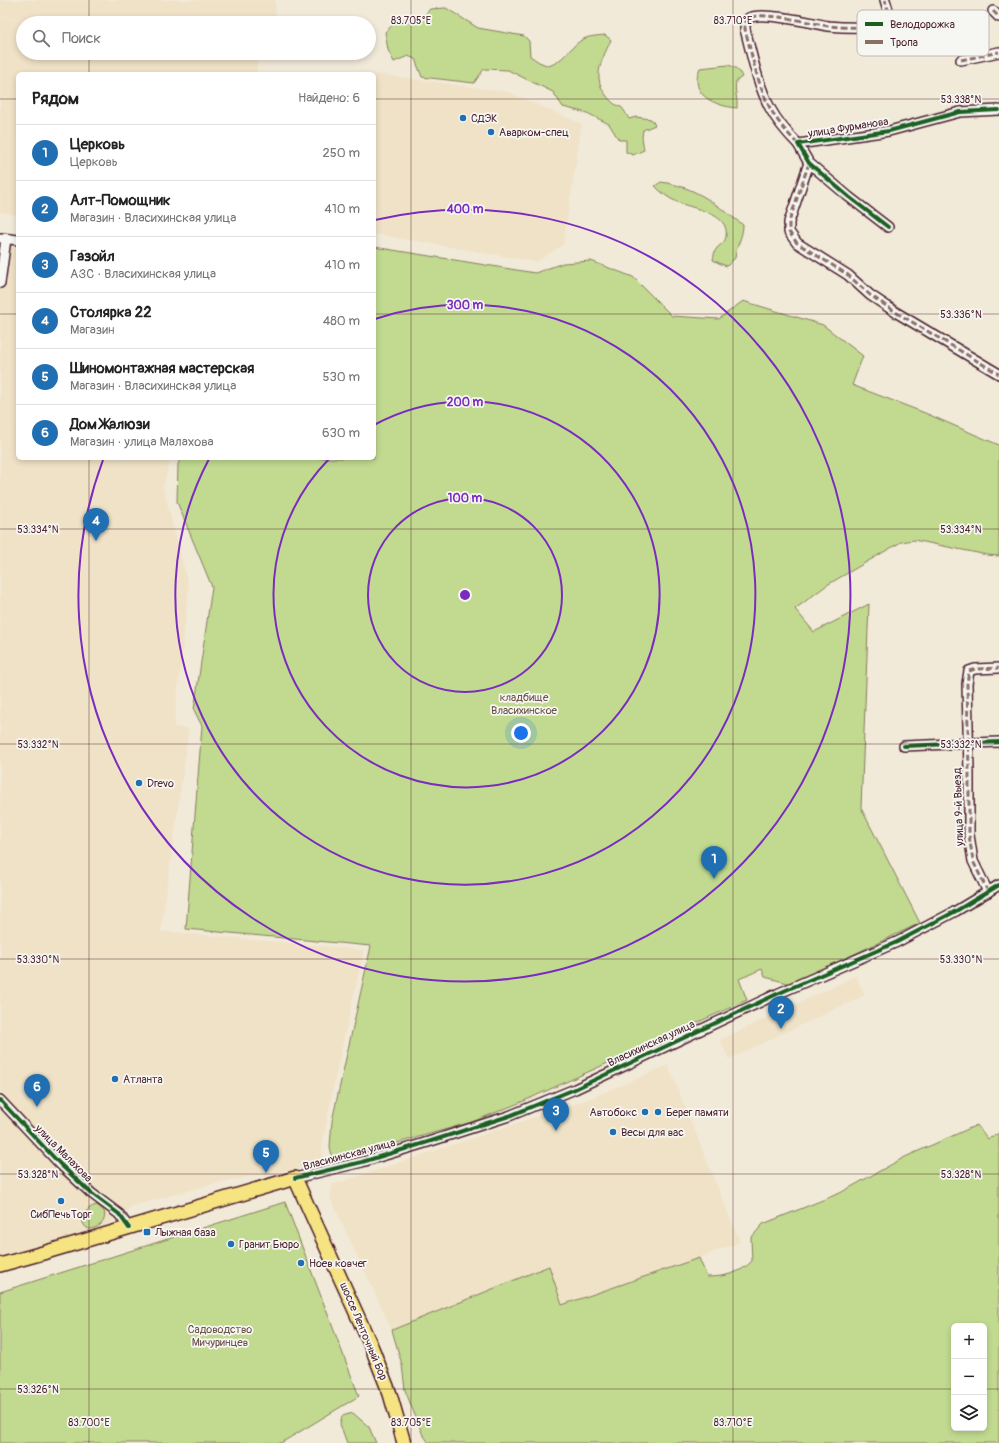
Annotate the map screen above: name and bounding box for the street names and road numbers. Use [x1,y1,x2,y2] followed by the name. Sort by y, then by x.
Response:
[806,115,889,140] street label: улица Фурманова
[951,767,966,847] street label: улица 9-й Выезд
[605,1018,697,1069] street label: Власихинская улица
[32,1121,95,1185] street label: улица Малахова
[302,1136,397,1173] street label: Власихинская улица
[337,1280,390,1382] street label: шоссе Ленточный Бор

